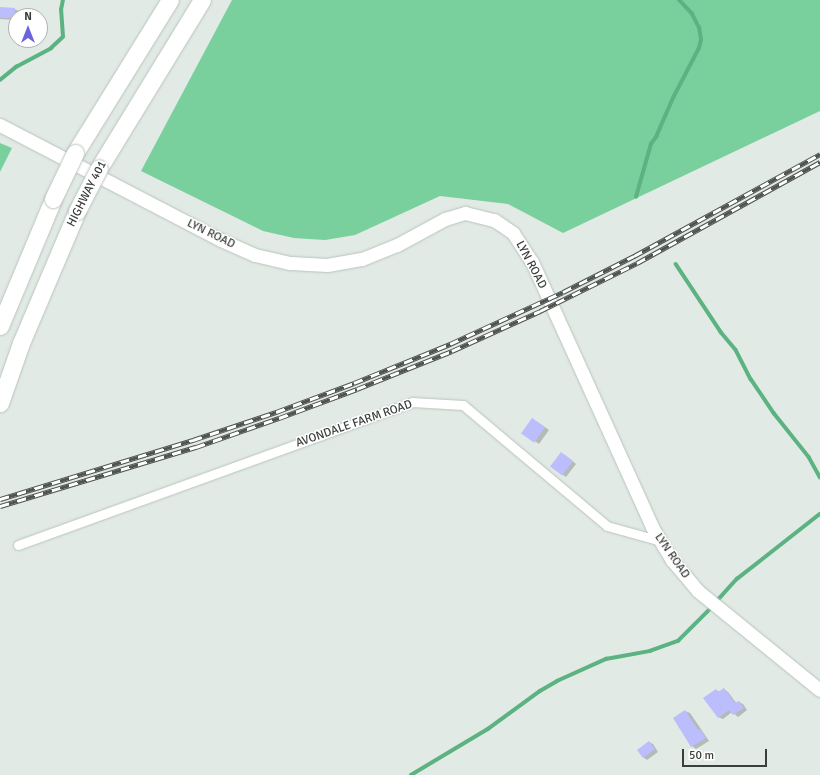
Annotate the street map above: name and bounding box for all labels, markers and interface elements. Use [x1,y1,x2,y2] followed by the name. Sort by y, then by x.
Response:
[8,8,48,48] north arrow
[24,10,32,23] text: N
[64,159,110,229] street label: HIGHWAY 401
[185,216,237,252] street label: LYN ROAD
[512,239,550,291] street label: LYN ROAD
[294,397,414,451] street label: AVONDALE FARM ROAD
[651,531,693,581] street label: LYN ROAD
[684,741,769,767] scale bar
[689,748,714,763] text: 50 m

